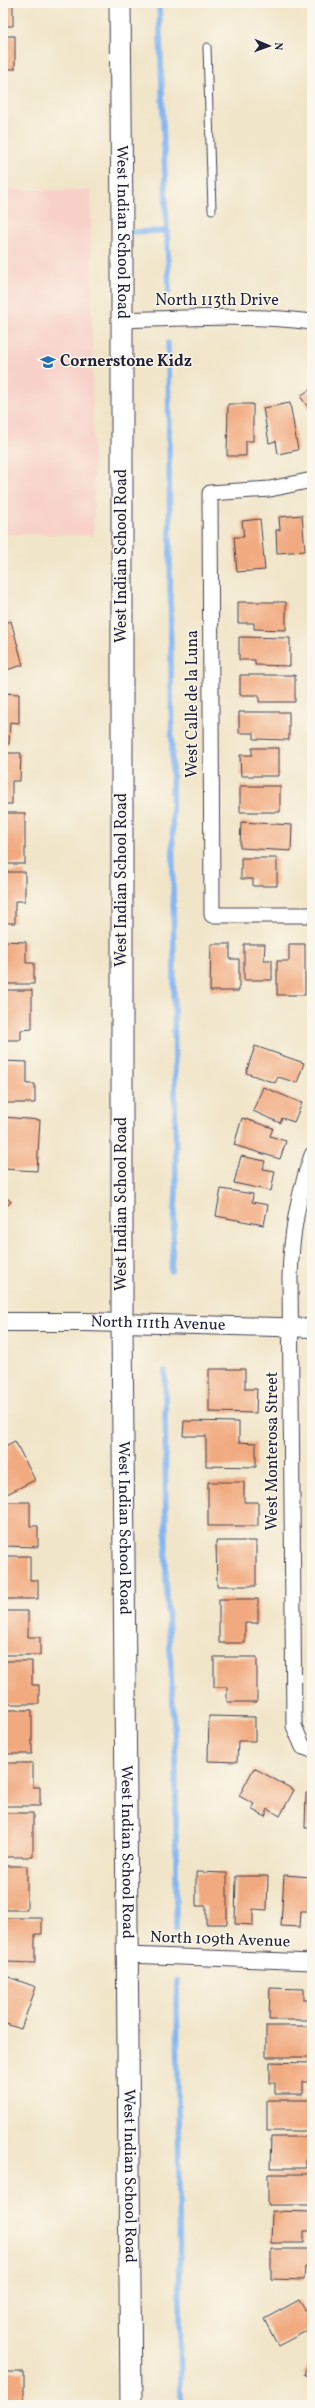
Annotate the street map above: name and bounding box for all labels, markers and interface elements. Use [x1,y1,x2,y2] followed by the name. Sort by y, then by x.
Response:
[249,26,289,66] north arrow
[270,42,285,51] text: N
[110,145,133,319] street label: West Indian School Road
[155,290,279,312] street label: North 113th Drive
[60,351,192,373] place label: Cornerstone Kidz
[39,353,57,371] school or university icon: Cornerstone Kidz
[111,469,133,643] street label: West Indian School Road
[182,630,204,778] street label: West Calle de la Luna
[111,793,133,967] street label: West Indian School Road
[111,1117,133,1291] street label: West Indian School Road
[90,1311,226,1337] street label: North 111th Avenue
[262,1371,284,1530] street label: West Monterosa Street
[112,1441,135,1615] street label: West Indian School Road
[115,1765,138,1939] street label: West Indian School Road
[149,1927,291,1953] street label: North 109th Avenue
[117,2089,141,2263] street label: West Indian School Road

